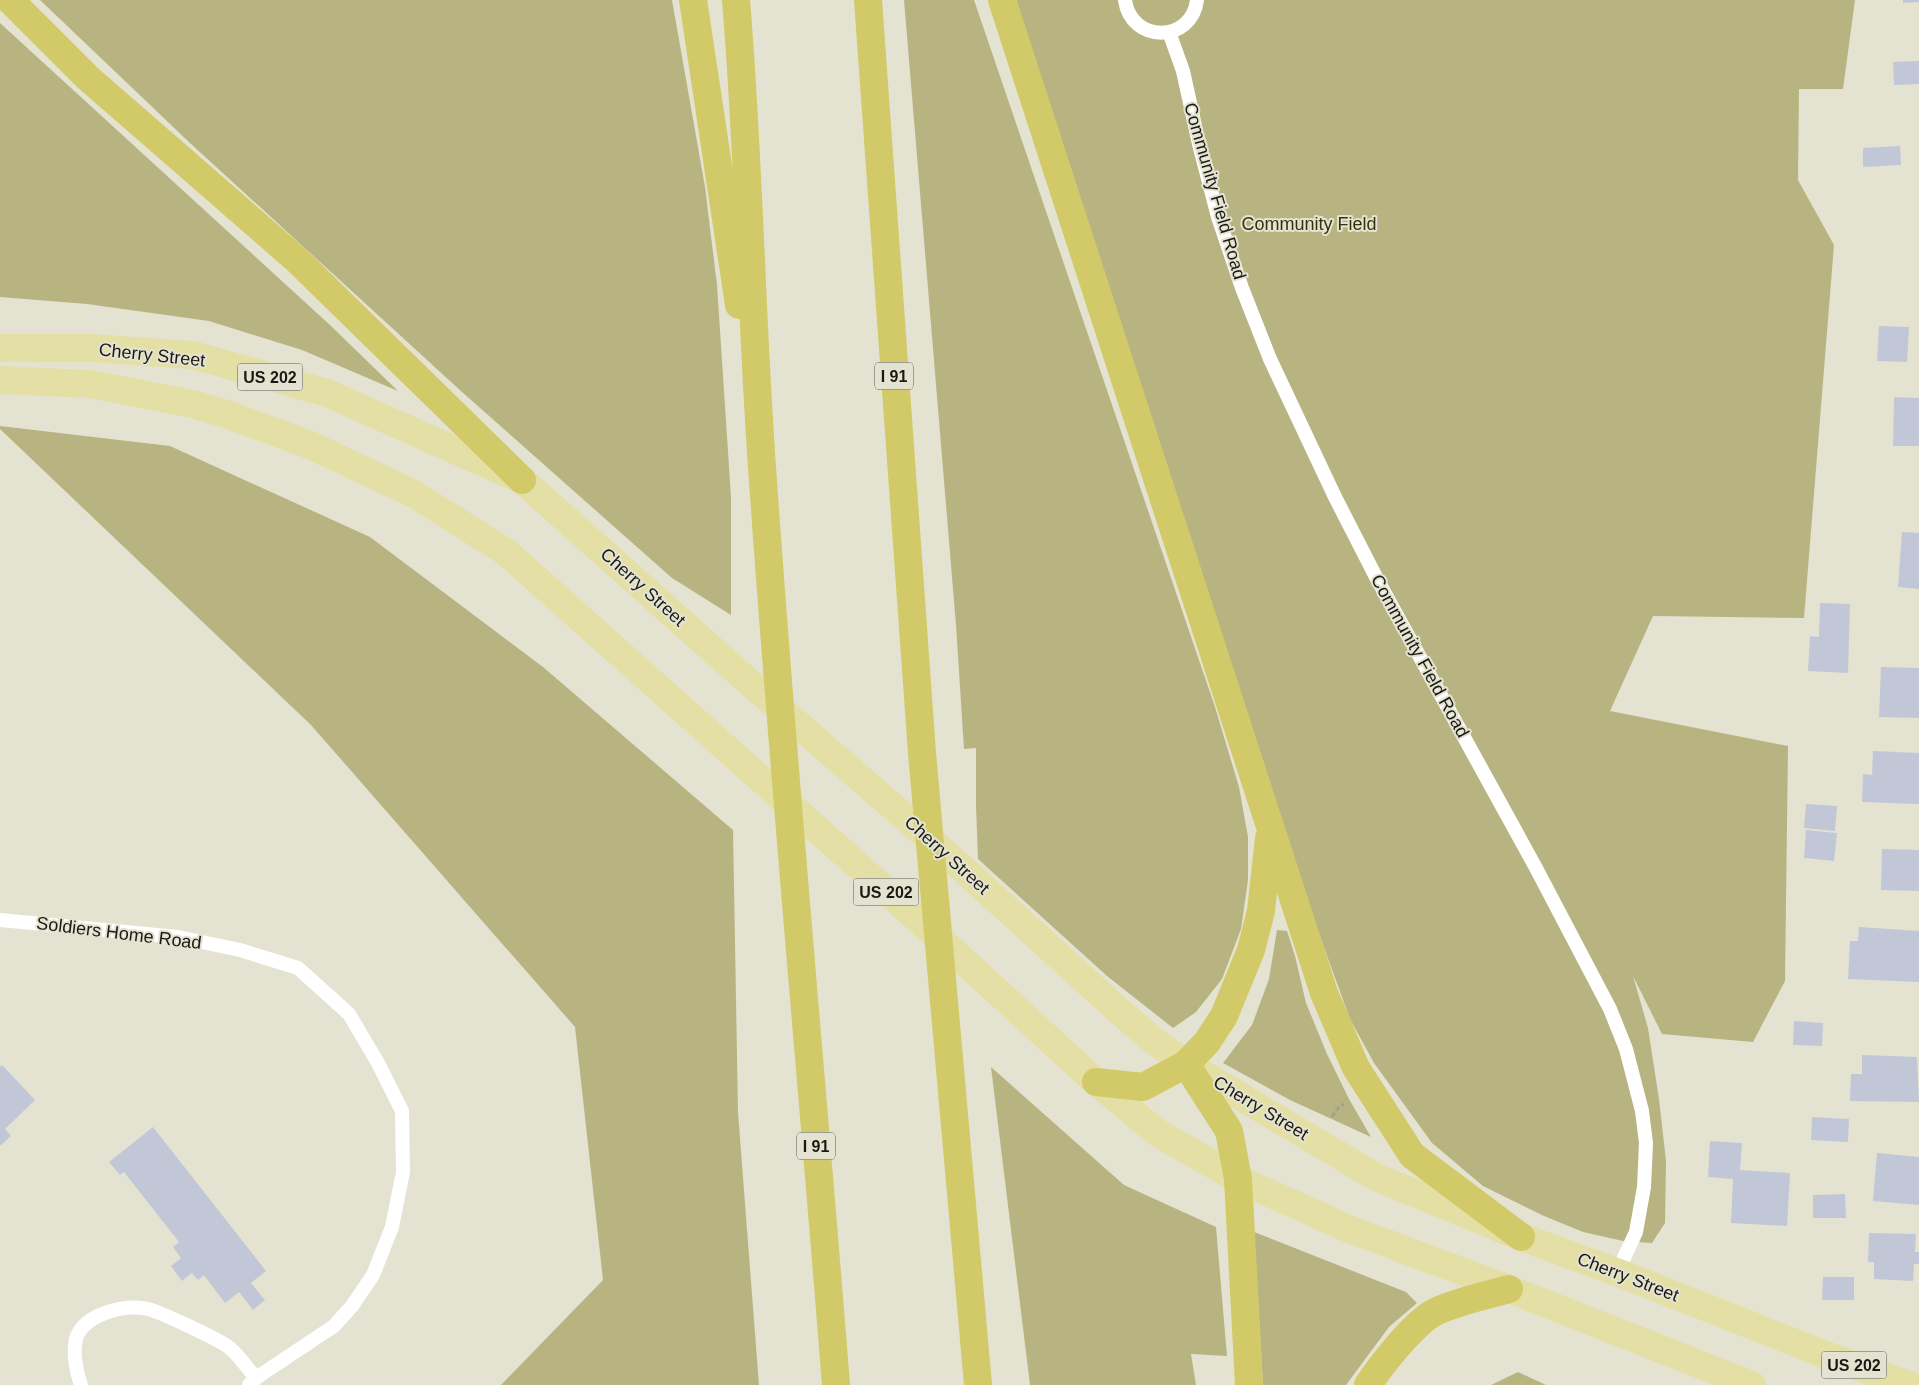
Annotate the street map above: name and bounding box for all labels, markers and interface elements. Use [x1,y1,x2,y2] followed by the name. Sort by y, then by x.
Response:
[1180,100,1250,282] street label: Community Field Road
[1241,214,1377,234] park label: Community Field
[98,339,206,371] street label: Cherry Street
[875,362,913,390] road number: I 91
[238,364,302,391] road number: US 202
[597,544,689,630] street label: Cherry Street
[1367,571,1473,741] street label: Community Field Road
[901,812,993,898] street label: Cherry Street
[854,879,918,906] road number: US 202
[35,913,203,953] street label: Soldiers Home Road
[1210,1072,1312,1144] street label: Cherry Street
[797,1132,835,1160] road number: I 91
[1574,1248,1682,1306] street label: Cherry Street
[1822,1352,1886,1378] road number: US 202

